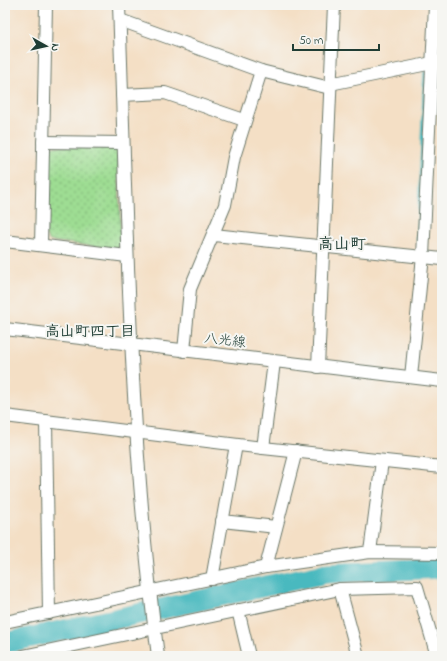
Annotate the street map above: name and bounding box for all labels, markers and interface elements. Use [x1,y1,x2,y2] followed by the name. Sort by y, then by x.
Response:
[26,26,66,66] north arrow
[293,26,379,52] scale bar
[299,32,323,50] text: 50 m
[46,42,63,52] text: N
[318,233,366,257] district label: 高山町
[45,321,135,343] district label: 高山町四丁目
[203,328,247,354] street label: 八光線

